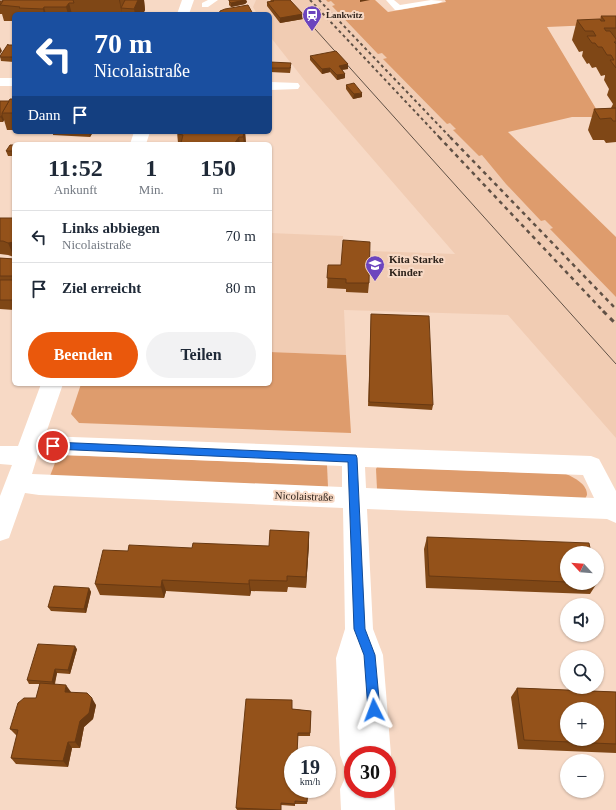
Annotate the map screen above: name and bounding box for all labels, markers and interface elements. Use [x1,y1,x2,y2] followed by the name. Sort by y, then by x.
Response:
[301,4,323,32] station icon: Lankwitz
[326,10,363,20] place label: Lankwitz
[28,28,80,80] icon: left
[94,28,152,59] text: 70 m
[94,61,190,81] text: Nicolaistraße
[69,104,91,126] icon: arrive
[28,107,61,123] text: Dann
[48,155,103,181] text: 11:52
[145,155,157,181] text: 1
[200,155,236,181] text: 150
[54,182,97,197] text: Ankunft
[139,182,164,197] text: Min.
[213,182,223,197] text: m
[62,220,160,236] text: Links abbiegen
[28,226,50,248] icon: left
[226,228,256,244] text: 70 m
[62,237,131,252] text: Nicolaistraße
[389,253,444,278] place label: Kita Starke Kinder
[364,254,386,282] school or university icon: Kita Starke Kinder
[28,278,50,300] icon: arrive
[62,280,141,296] text: Ziel erreicht
[226,280,256,296] text: 80 m
[28,332,138,378] button: Beenden
[146,332,256,378] button: Teilen
[36,429,70,463] pin
[42,435,64,457] icon: arrive
[274,489,334,503] street label: Nicolaistraße
[560,546,604,590] north arrow
[560,546,604,798] map controls
[560,598,604,642] button: sound
[560,650,604,694] button: search
[353,689,395,731] position arrow
[560,702,604,746] button: +
[344,746,396,798] speed limit sign: 30
[560,754,604,798] button: −
[300,756,320,778] text: 19
[300,776,320,787] text: km/h

